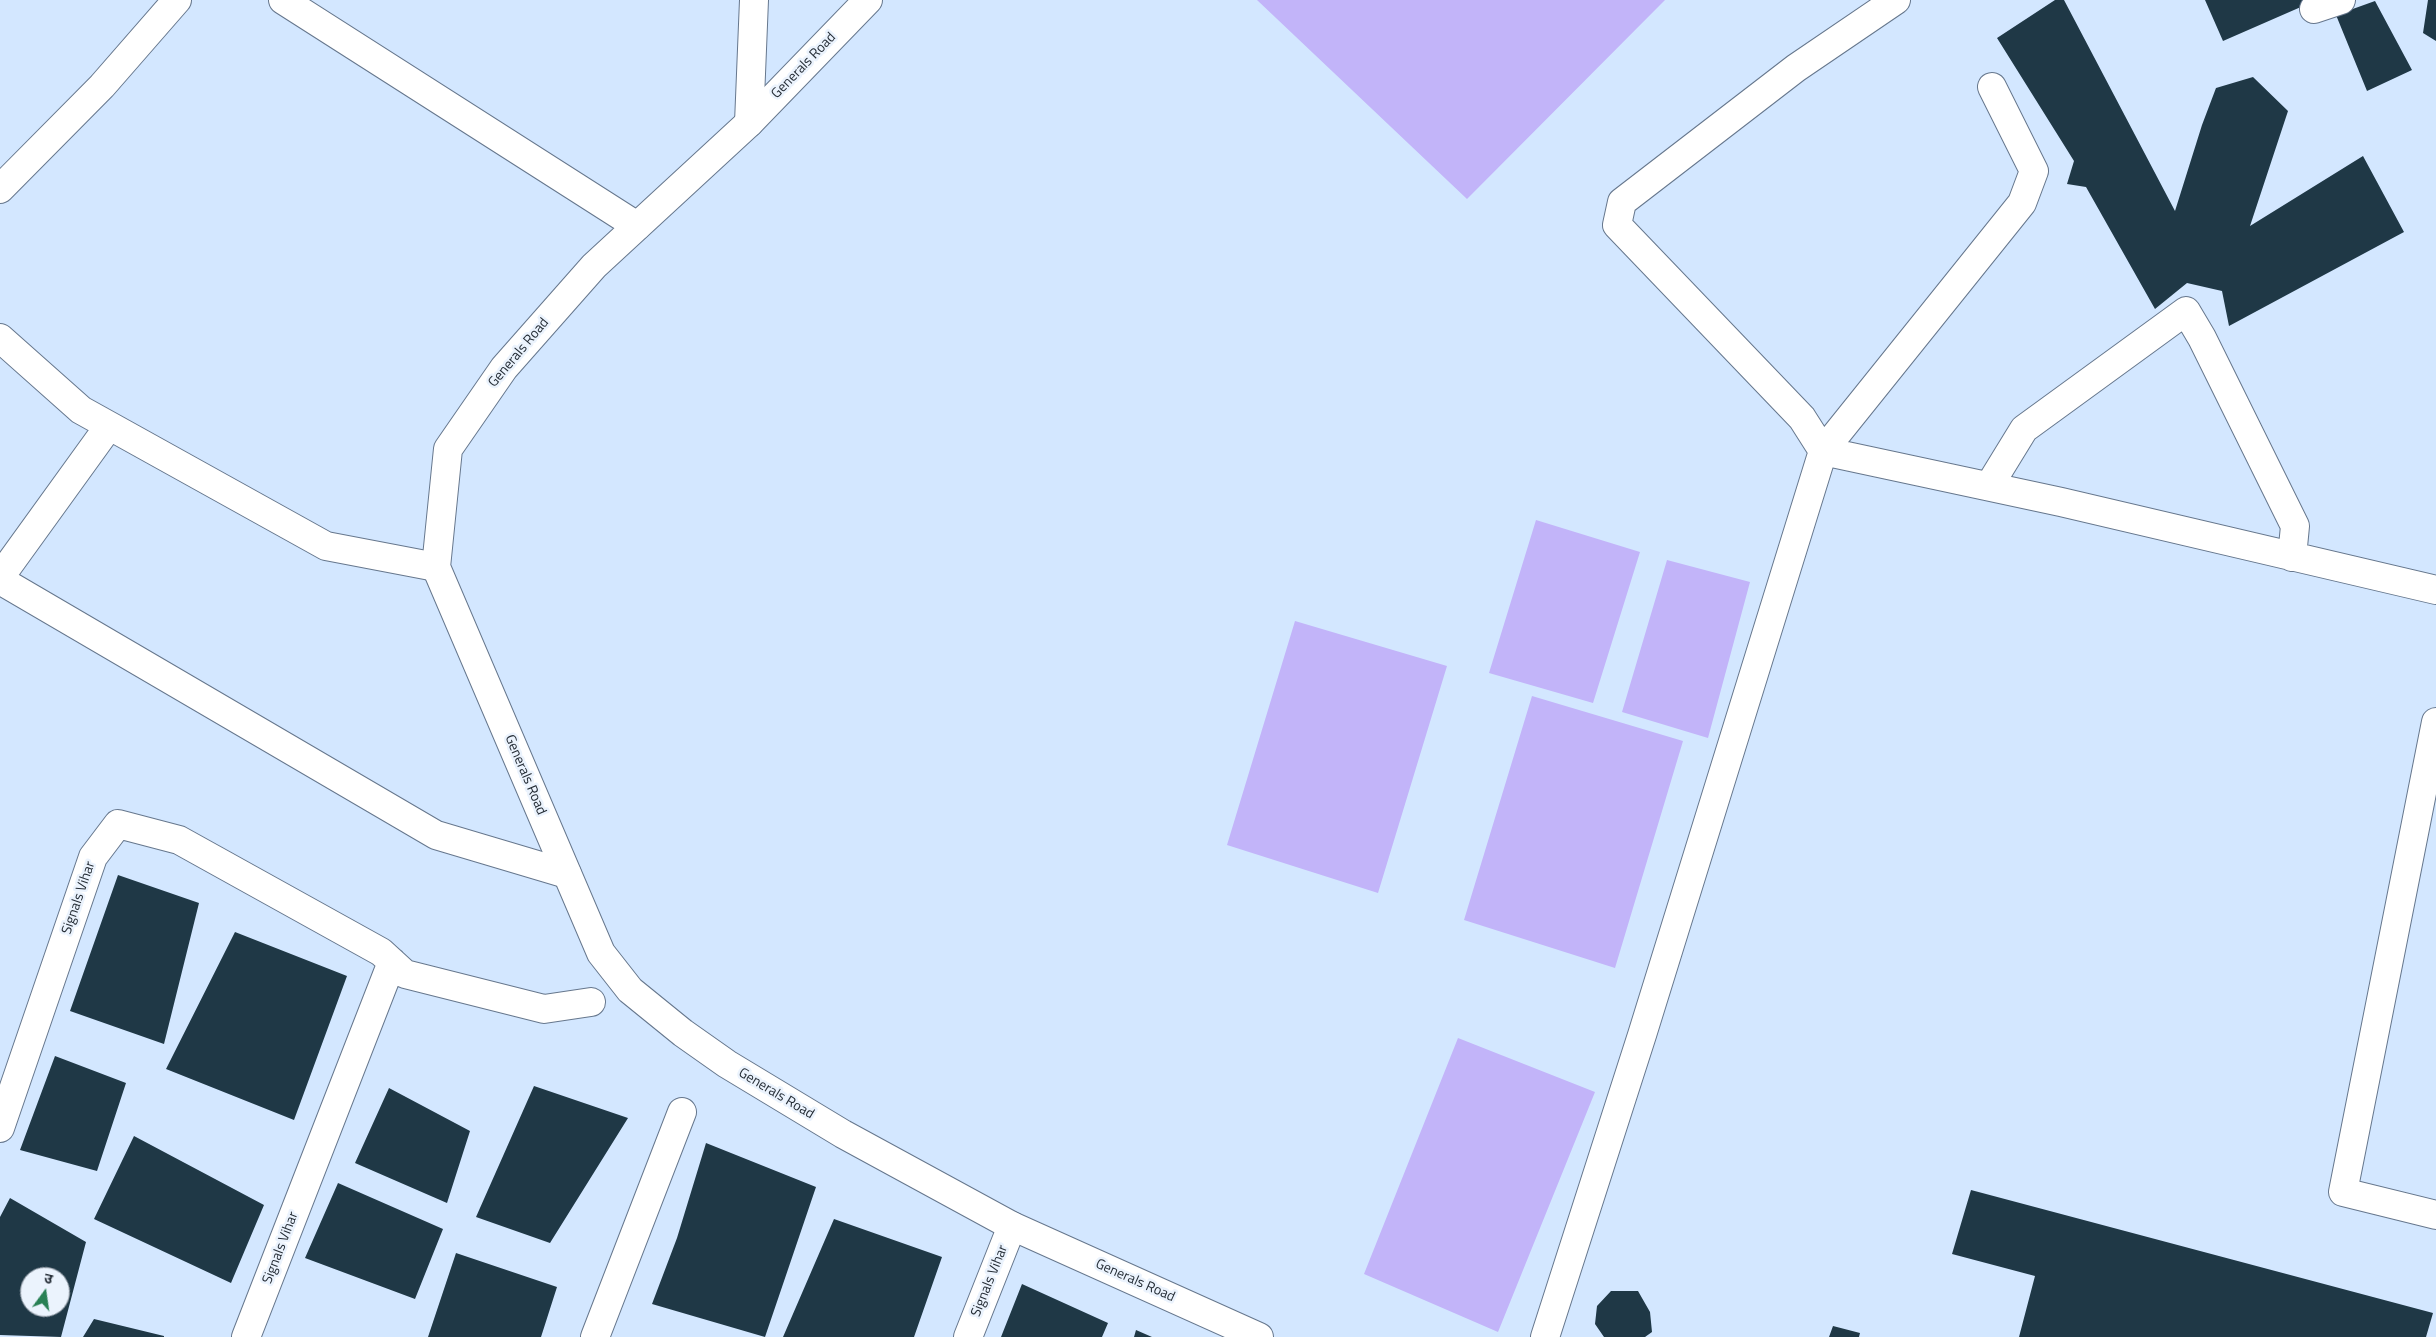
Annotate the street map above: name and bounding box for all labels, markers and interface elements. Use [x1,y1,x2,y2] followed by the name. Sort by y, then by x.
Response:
[768,29,840,103] street label: Generals Road
[485,315,553,391] street label: Generals Road
[501,732,549,818] street label: Generals Road
[59,859,99,937] street label: Signals Vihar
[735,1065,817,1123] street label: Generals Road
[260,1210,302,1286] street label: Signals Vihar
[968,1243,1012,1319] street label: Signals Vihar
[1093,1256,1177,1306] street label: Generals Road
[20,1267,70,1317] north arrow
[42,1267,55,1289] text: उ

